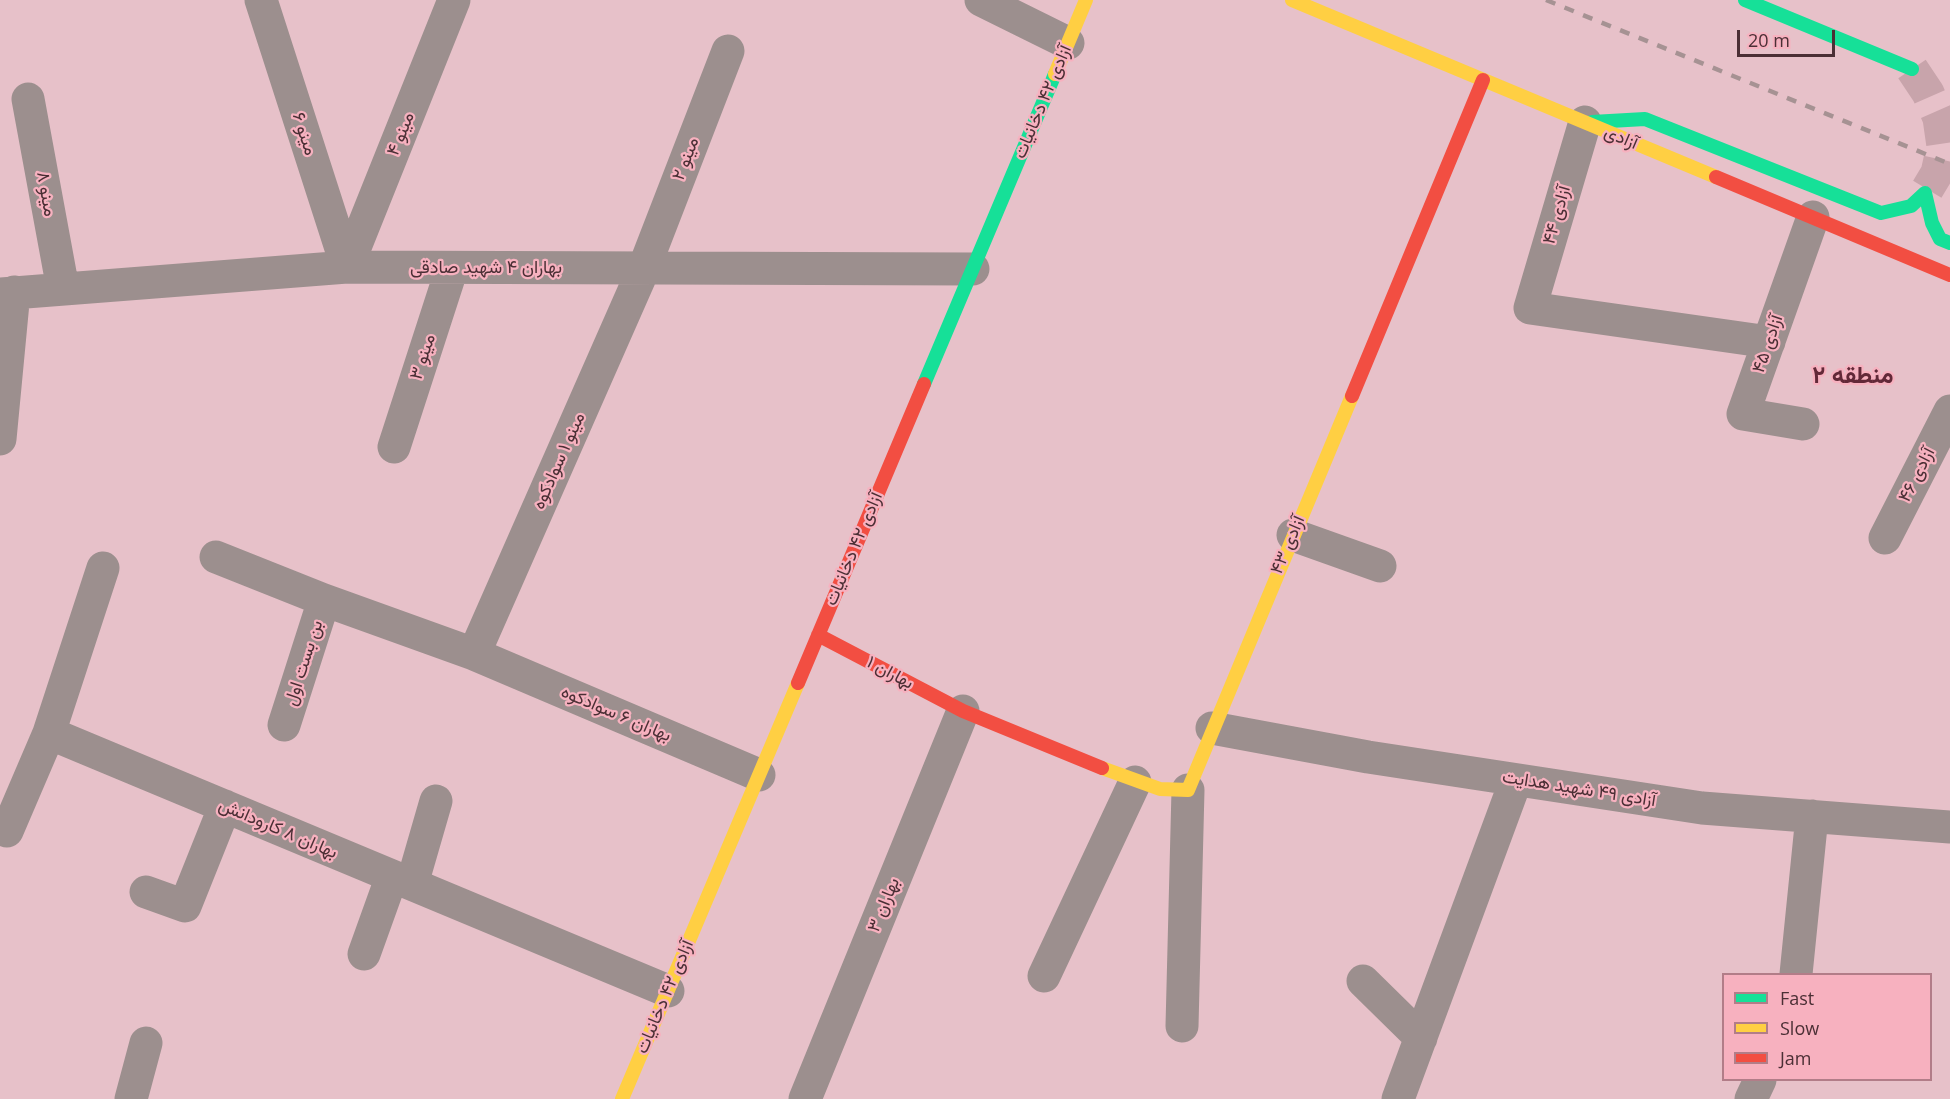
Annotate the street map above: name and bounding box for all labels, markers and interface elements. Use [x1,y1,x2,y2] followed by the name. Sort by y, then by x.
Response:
[1740,18,1838,56] scale bar
[1748,28,1790,52] text: 20 m
[1009,42,1077,162] street label: آزادی ۴۲ دخانیات
[383,109,419,159] street label: مینو ۴
[287,110,321,158] street label: مینو ۶
[1601,121,1641,155] street label: آزادی
[668,134,704,184] street label: مینو ۲
[31,170,61,218] street label: مینو ۸
[1538,183,1576,247] street label: آزادی ۴۴
[410,257,562,279] street label: بهاران ۴ شهید صادقی
[1748,312,1788,376] street label: آزادی ۴۵
[406,331,440,383] street label: مینو ۳
[1812,362,1894,390] district label: منطقه ۲
[528,409,590,513] street label: مینو ۱ سوادکوه
[1894,444,1940,506] street label: آزادی ۴۶
[820,489,888,609] street label: آزادی ۴۲ دخانیات
[1266,513,1310,577] street label: آزادی ۴۳
[280,618,328,708] street label: بن بست اول
[863,652,917,694] street label: بهاران ۱
[558,681,674,747] street label: بهاران ۶ سوادکوه
[1501,766,1657,812] street label: آزادی ۴۹ شهید هدایت
[215,794,341,864] street label: بهاران ۸ کارودانش
[863,875,905,935] street label: بهاران ۳
[631,937,699,1057] street label: آزادی ۴۲ دخانیات
[1722,973,1932,1081] legend
[1780,986,1814,1010] text: Fast
[1780,1016,1819,1040] text: Slow
[1780,1046,1812,1070] text: Jam

